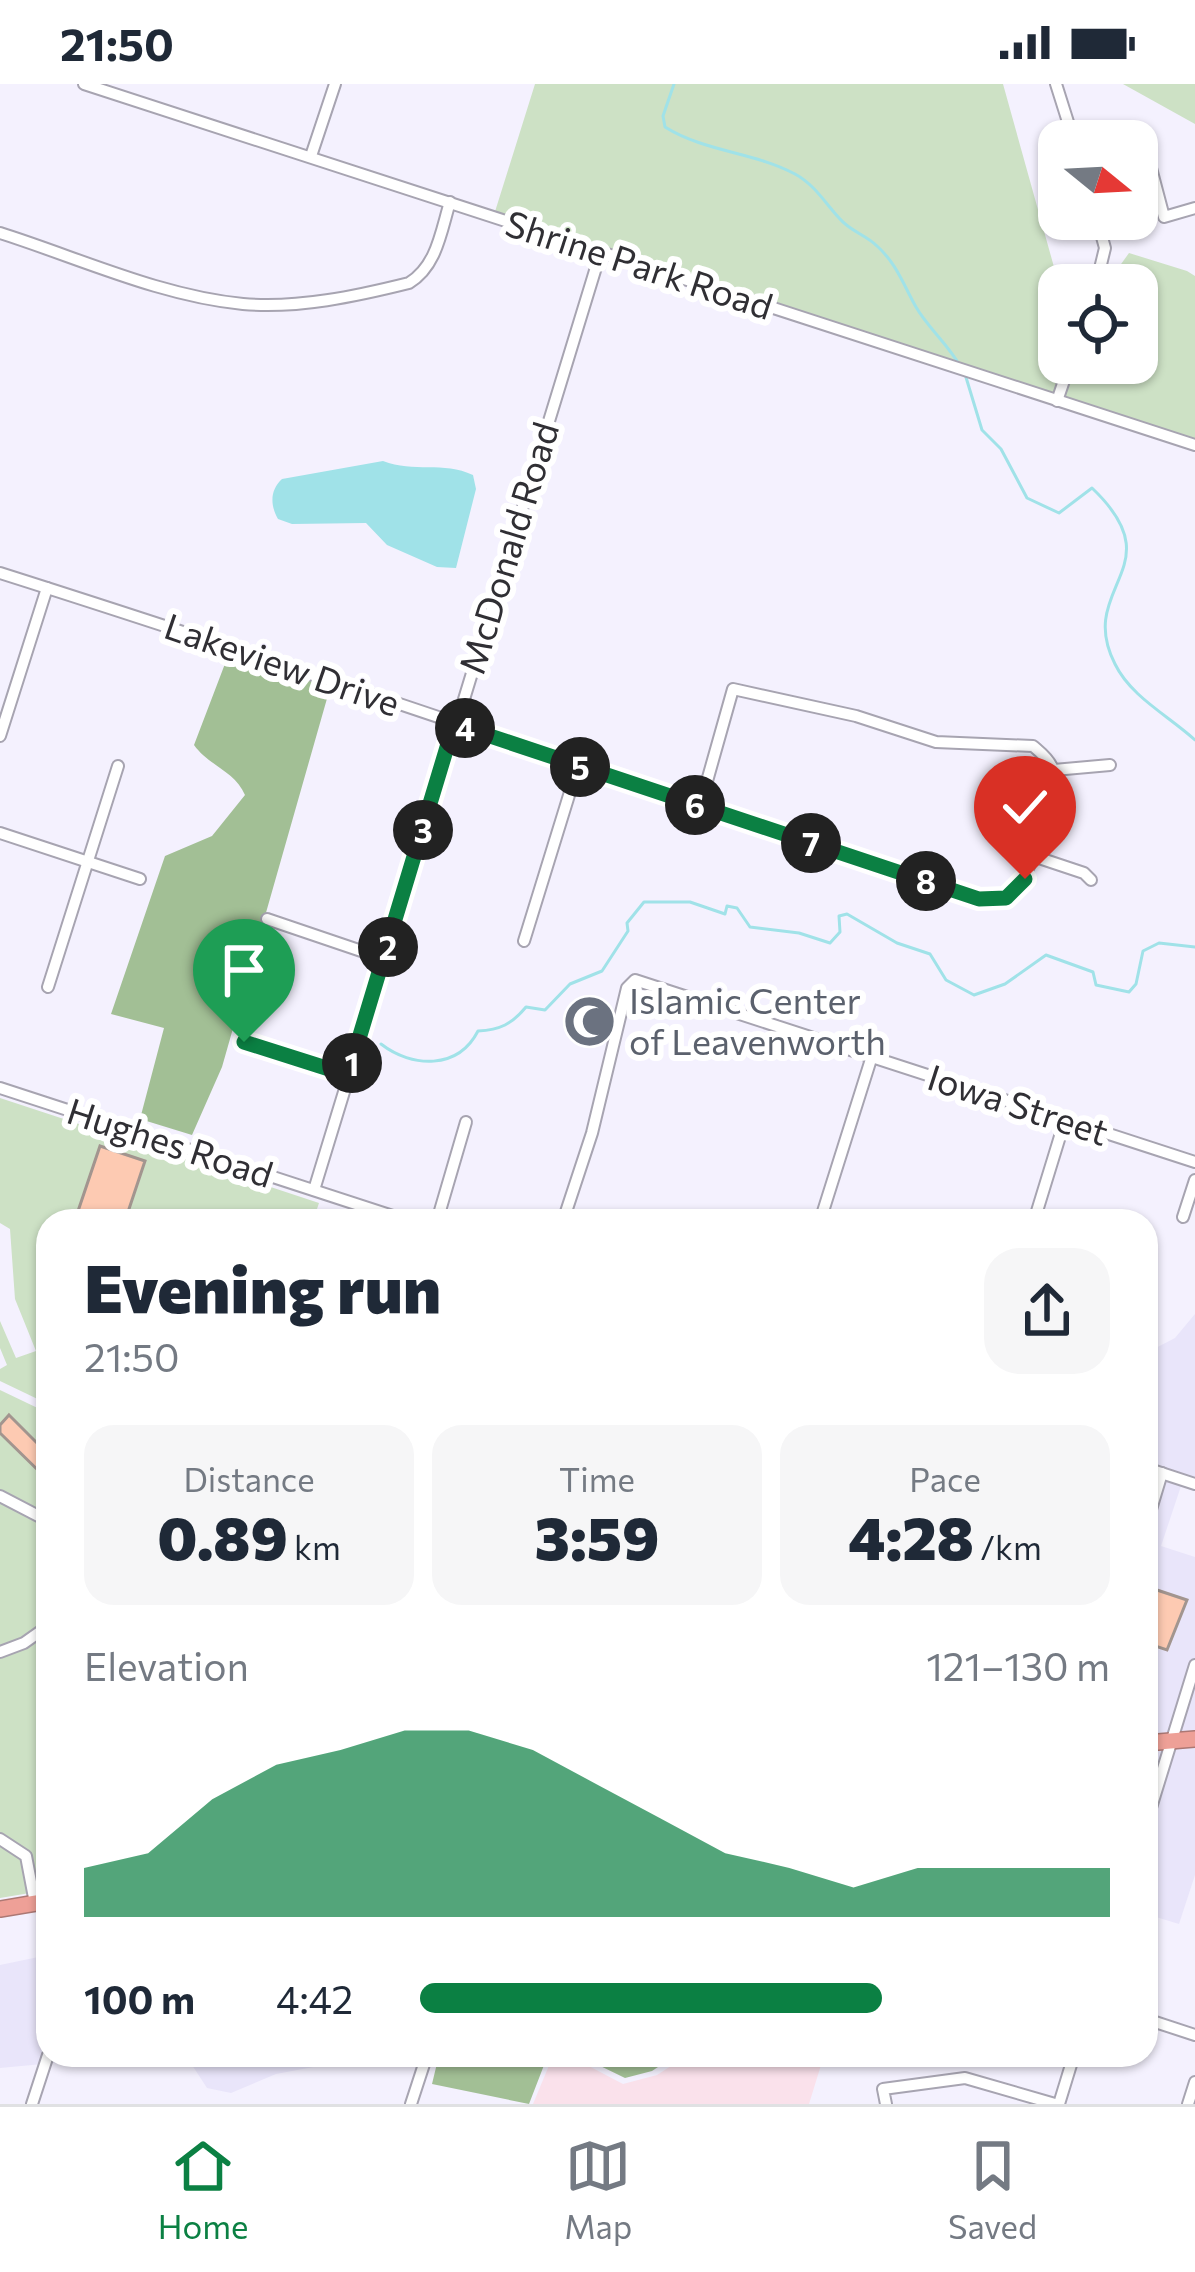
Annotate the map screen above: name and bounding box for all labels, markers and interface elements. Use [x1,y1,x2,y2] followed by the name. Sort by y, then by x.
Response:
[60,15,174,70] text: 21:50
[1038,120,1158,240] north arrow
[1038,120,1158,384] map controls
[501,199,779,327] street label: Shrine Park Road
[1038,264,1158,384] button: locate
[448,416,566,678] street label: McDonald Road
[159,602,406,724] street label: Lakeview Drive
[435,698,495,758] pin: 4
[455,707,475,748] text: 4
[550,737,610,797] pin: 5
[570,746,590,787] text: 5
[974,756,1076,879] pin
[992,774,1058,840] icon: check
[665,775,725,835] pin: 6
[685,784,705,825] text: 6
[393,800,453,860] pin: 3
[413,809,433,850] text: 3
[781,813,841,873] pin: 7
[802,822,820,863] text: 7
[896,851,956,911] pin: 8
[916,860,936,901] text: 8
[358,917,418,977] pin: 2
[193,919,295,1042] pin
[379,926,397,967] text: 2
[211,937,277,1003] icon: arrive
[629,977,886,1062] place label: Islamic Center of Leavenworth
[562,994,618,1050] mosque icon: Islamic Center of Leavenworth
[322,1033,382,1093] pin: 1
[345,1042,359,1083] text: 1
[923,1053,1114,1153] street label: Iowa Street
[62,1087,279,1195] street label: Hughes Road
[84,1246,441,1327] text: Evening run
[984,1248,1110,1374] button: share
[84,1332,179,1380] text: 21:50
[183,1458,315,1499] text: Distance
[559,1458,635,1499] text: Time
[909,1458,981,1499] text: Pace
[157,1499,288,1572] text: 0.89
[535,1499,659,1572] text: 3:59
[848,1499,974,1572] text: 4:28
[288,1526,341,1567] text: km
[974,1526,1042,1567] text: /km
[84,1641,249,1689] text: Elevation
[926,1641,1110,1689] text: 121–130 m
[84,1974,195,2022] text: 100 m
[276,1974,353,2022] text: 4:42
[158,2133,249,2246] tab: Home
[564,2133,632,2246] tab: Map
[948,2133,1037,2246] tab: Saved

